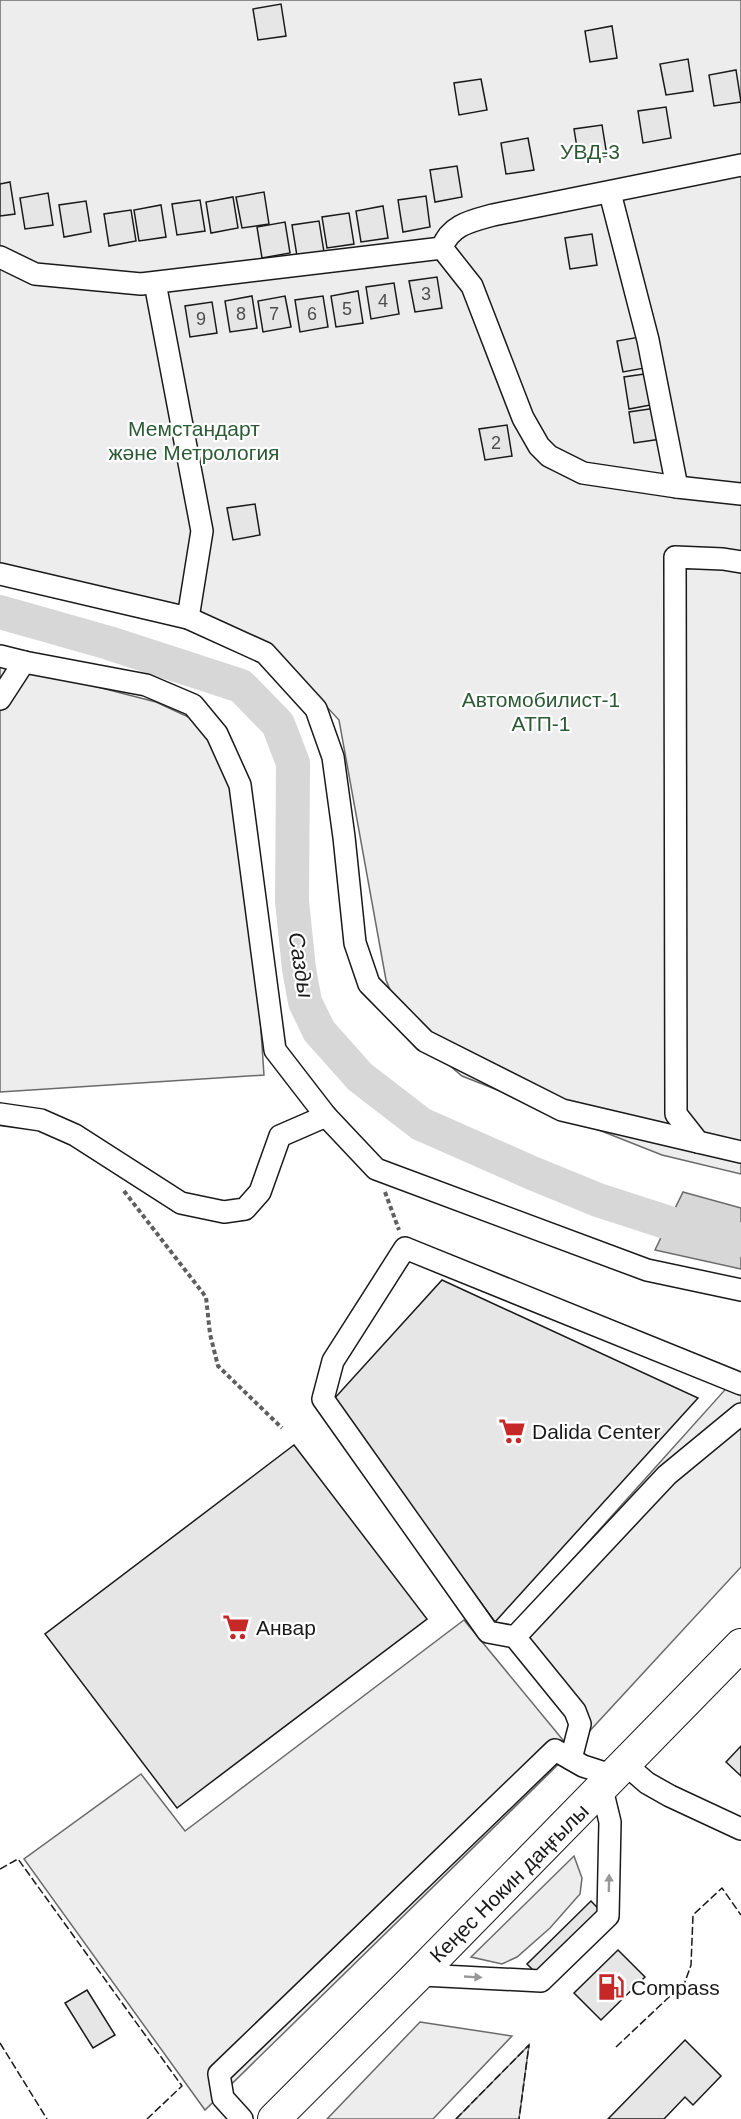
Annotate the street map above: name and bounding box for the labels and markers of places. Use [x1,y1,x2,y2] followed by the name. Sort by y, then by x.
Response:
[497,1416,527,1446] supermarket icon: Dalida Center
[532,1420,660,1443] place label: Dalida Center
[221,1612,251,1642] supermarket icon: Анвар
[256,1616,316,1639] place label: Анвар
[596,1972,626,2002] fuel station icon: Compass
[631,1976,720,1999] place label: Compass

